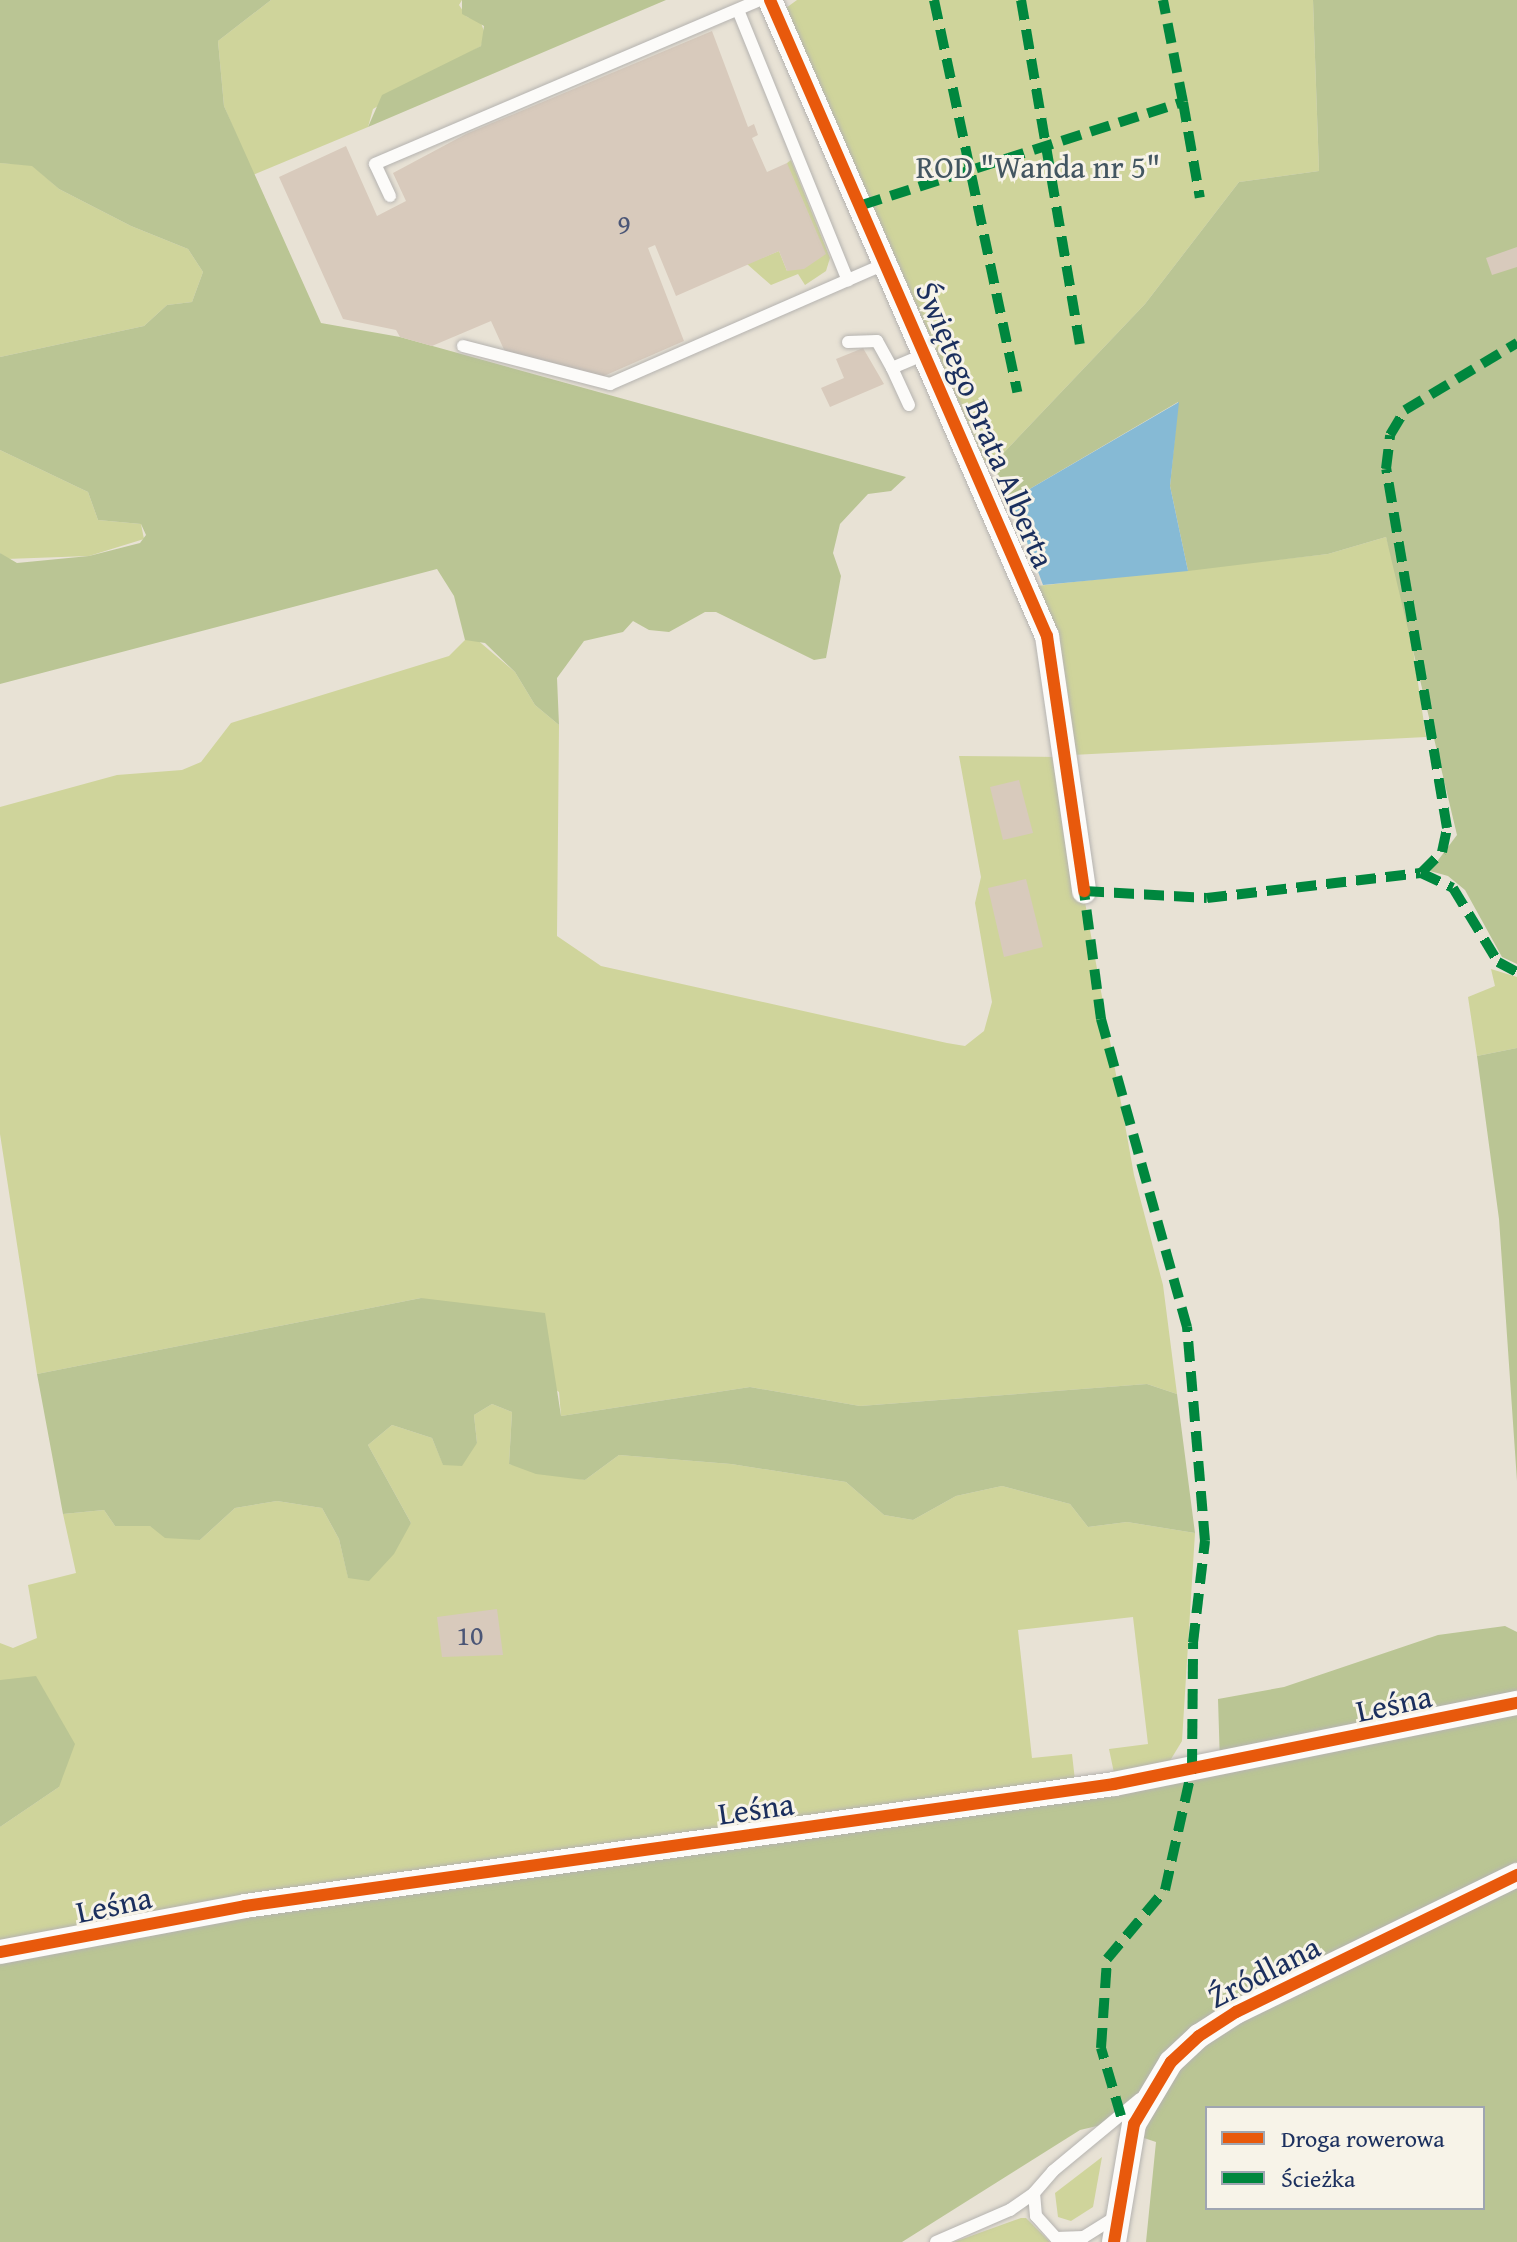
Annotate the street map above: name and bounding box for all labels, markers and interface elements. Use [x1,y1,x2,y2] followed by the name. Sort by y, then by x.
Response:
[916,148,1160,186] park label: ROD "Wanda nr 5"
[617,207,631,241] house number: 9
[907,276,1063,574] street label: Świętego Brata Alberta
[457,1618,483,1652] house number: 10
[1353,1677,1435,1731] street label: Leśna
[715,1785,797,1833] street label: Leśna
[73,1878,155,1932] street label: Leśna
[1201,1927,1327,2017] street label: Źródlana
[1205,2106,1485,2210] legend
[1281,2121,1445,2156] text: Droga rowerowa
[1281,2161,1355,2196] text: Ścieżka

